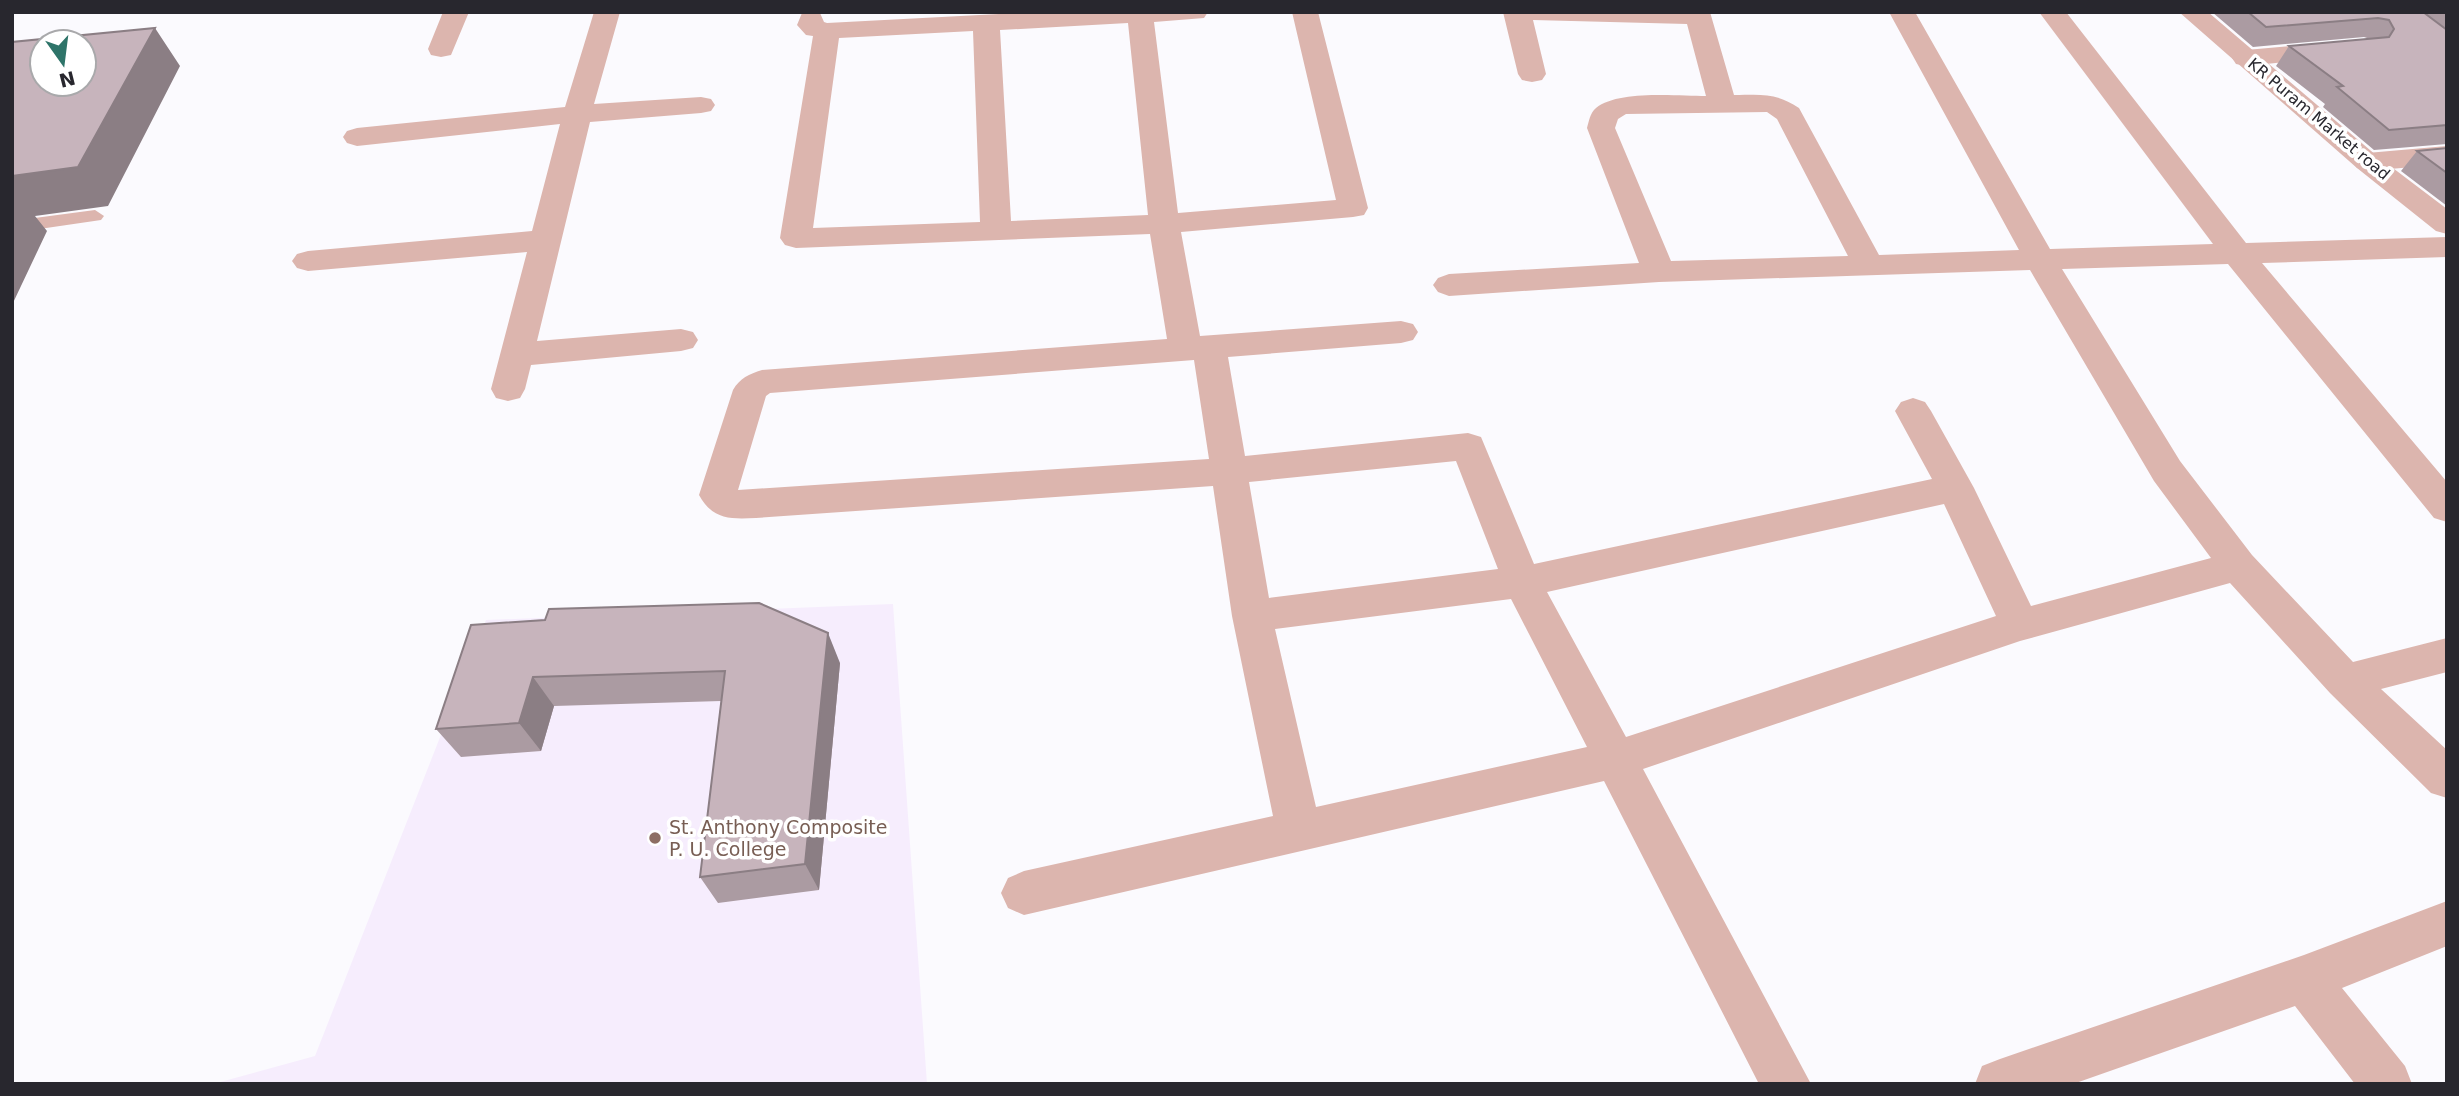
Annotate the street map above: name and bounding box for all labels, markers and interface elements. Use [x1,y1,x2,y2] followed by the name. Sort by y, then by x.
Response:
[28,28,98,98] north arrow
[2244,54,2394,184] street label: KR Puram Market road
[57,67,77,92] text: N
[669,816,887,860] place label: St. Anthony Composite P. U. College
[647,830,663,846] marker: St. Anthony Composite P. U. College

